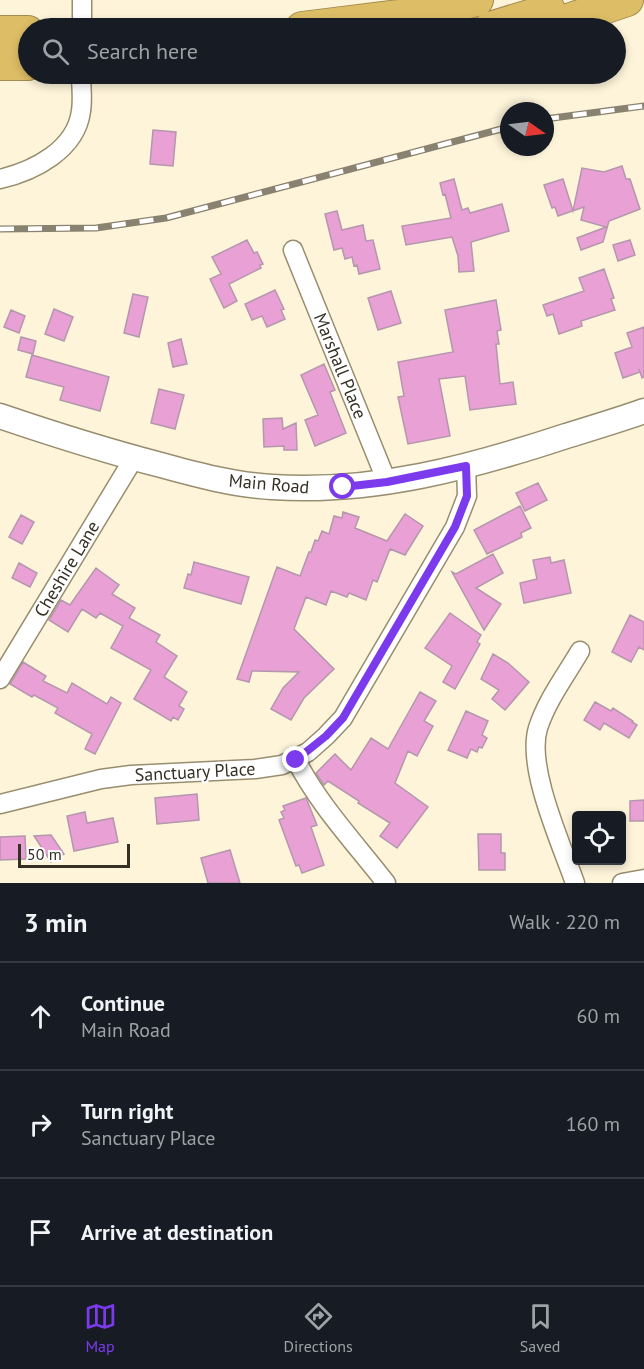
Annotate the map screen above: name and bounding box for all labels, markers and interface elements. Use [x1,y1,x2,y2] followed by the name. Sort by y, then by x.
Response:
[18,18,626,84] search box
[39,35,72,68] icon: search
[87,37,198,65] text: Search here
[500,102,554,156] north arrow
[309,310,372,422] street label: Marshall Place
[228,469,310,498] street label: Main Road
[329,473,355,499] route start
[29,516,104,621] street label: Cheshire Lane
[282,746,308,772] route end
[134,757,256,786] street label: Sanctuary Place
[572,811,626,865] map controls
[572,811,626,865] button: locate
[18,841,130,868] scale bar
[27,844,62,864] text: 50 m
[24,906,87,939] text: 3 min
[509,909,620,935] text: Walk · 220 m
[81,989,165,1017] text: Continue
[24,1000,57,1033] icon: ahead
[577,1003,620,1029] text: 60 m
[81,1017,171,1043] text: Main Road
[81,1097,173,1125] text: Turn right
[24,1108,57,1141] icon: right
[566,1111,620,1137] text: 160 m
[81,1125,215,1151] text: Sanctuary Place
[24,1216,57,1249] icon: arrive
[81,1218,273,1246] text: Arrive at destination
[84,1300,117,1356] tab: Map
[284,1300,353,1356] tab: Directions
[520,1300,560,1356] tab: Saved

